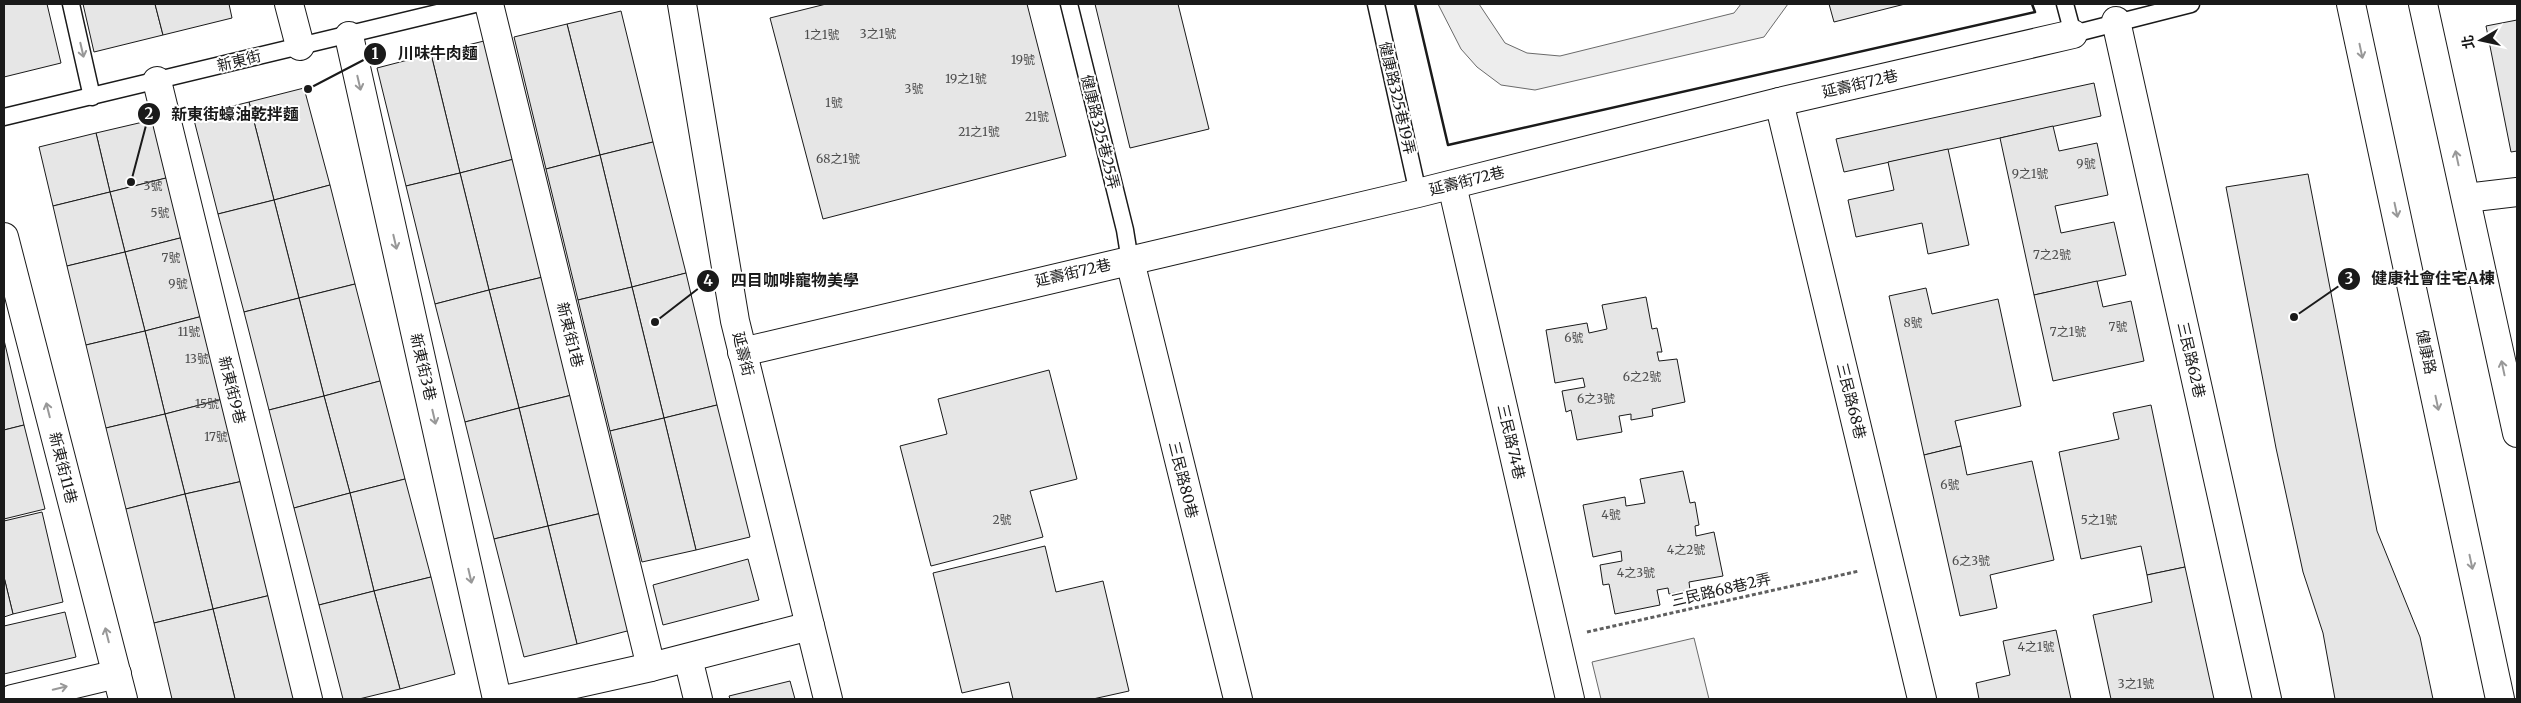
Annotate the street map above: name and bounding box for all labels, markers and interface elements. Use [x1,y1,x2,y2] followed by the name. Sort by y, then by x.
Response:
[2456,15,2506,65] north arrow
[860,26,896,41] house number: 3之1號
[805,27,839,42] house number: 1之1號
[2458,34,2478,50] text: 北
[363,38,488,69] callout: 川味牛肉麵
[1375,40,1420,156] street label: 健康路325巷19弄
[78,42,87,58] one-way arrow
[398,43,478,63] text: 川味牛肉麵
[2357,43,2367,59] one-way arrow
[372,44,379,63] text: 1
[215,46,263,75] street label: 新東街
[1011,52,1035,67] house number: 19號
[1820,66,1900,101] street label: 延壽街72巷
[945,71,987,86] house number: 19之1號
[1077,73,1124,191] street label: 健康路325巷25弄
[355,75,364,91] one-way arrow
[905,81,923,96] house number: 3號
[825,95,843,110] house number: 1號
[136,99,309,130] callout: 新東街蠔油乾拌麵
[145,104,154,123] text: 2
[171,104,299,124] text: 新東街蠔油乾拌麵
[1025,109,1049,124] house number: 21號
[958,124,1000,139] house number: 21之1號
[2452,150,2461,166] one-way arrow
[816,151,860,166] house number: 68之1號
[2076,156,2096,171] house number: 9號
[1427,162,1507,199] street label: 延壽街72巷
[2012,166,2048,181] house number: 9之1號
[144,178,162,193] house number: 3號
[2391,202,2401,218] one-way arrow
[150,205,170,220] house number: 5號
[391,233,400,249] one-way arrow
[2033,247,2071,262] house number: 7之2號
[162,250,180,265] house number: 7號
[1033,255,1113,290] street label: 延壽街72巷
[2337,263,2505,294] callout: 健康社會住宅A棟
[696,265,869,296] callout: 四目咖啡寵物美學
[2371,268,2495,288] text: 健康社會住宅A棟
[2345,269,2353,288] text: 3
[731,270,859,290] text: 四目咖啡寵物美學
[703,271,713,290] text: 4
[168,276,188,291] house number: 9號
[553,300,588,370] street label: 新東街1巷
[1903,315,1923,330] house number: 8號
[2109,319,2127,334] house number: 7號
[2174,320,2209,400] street label: 三民路62巷
[178,324,200,339] house number: 11號
[2050,324,2086,339] house number: 7之1號
[2413,328,2440,376] street label: 健康路
[729,330,758,378] street label: 延壽街
[1564,330,1584,345] house number: 6號
[407,331,440,402] street label: 新東街3巷
[185,351,209,366] house number: 13號
[215,354,250,426] street label: 新東街9巷
[2498,360,2507,376] one-way arrow
[1833,361,1870,441] street label: 三民路68巷
[1623,369,1661,384] house number: 6之2號
[1577,391,1615,406] house number: 6之3號
[2433,395,2442,411] one-way arrow
[195,396,219,411] house number: 15號
[43,402,53,418] one-way arrow
[1494,402,1529,481] street label: 三民路74巷
[430,409,439,425] one-way arrow
[204,429,228,444] house number: 17號
[45,430,82,506] street label: 新東街11巷
[1165,439,1202,520] street label: 三民路80巷
[1940,477,1960,492] house number: 6號
[1601,507,1621,522] house number: 4號
[992,512,1012,527] house number: 2號
[2081,512,2117,527] house number: 5之1號
[1667,542,1705,557] house number: 4之2號
[1952,553,1990,568] house number: 6之3號
[2467,554,2476,570] one-way arrow
[1617,565,1655,580] house number: 4之3號
[466,568,475,584] one-way arrow
[1669,569,1773,610] street label: 三民路68巷2弄
[101,627,111,643] one-way arrow
[2018,639,2054,654] house number: 4之1號
[2118,676,2154,691] house number: 3之1號
[51,683,67,692] one-way arrow

